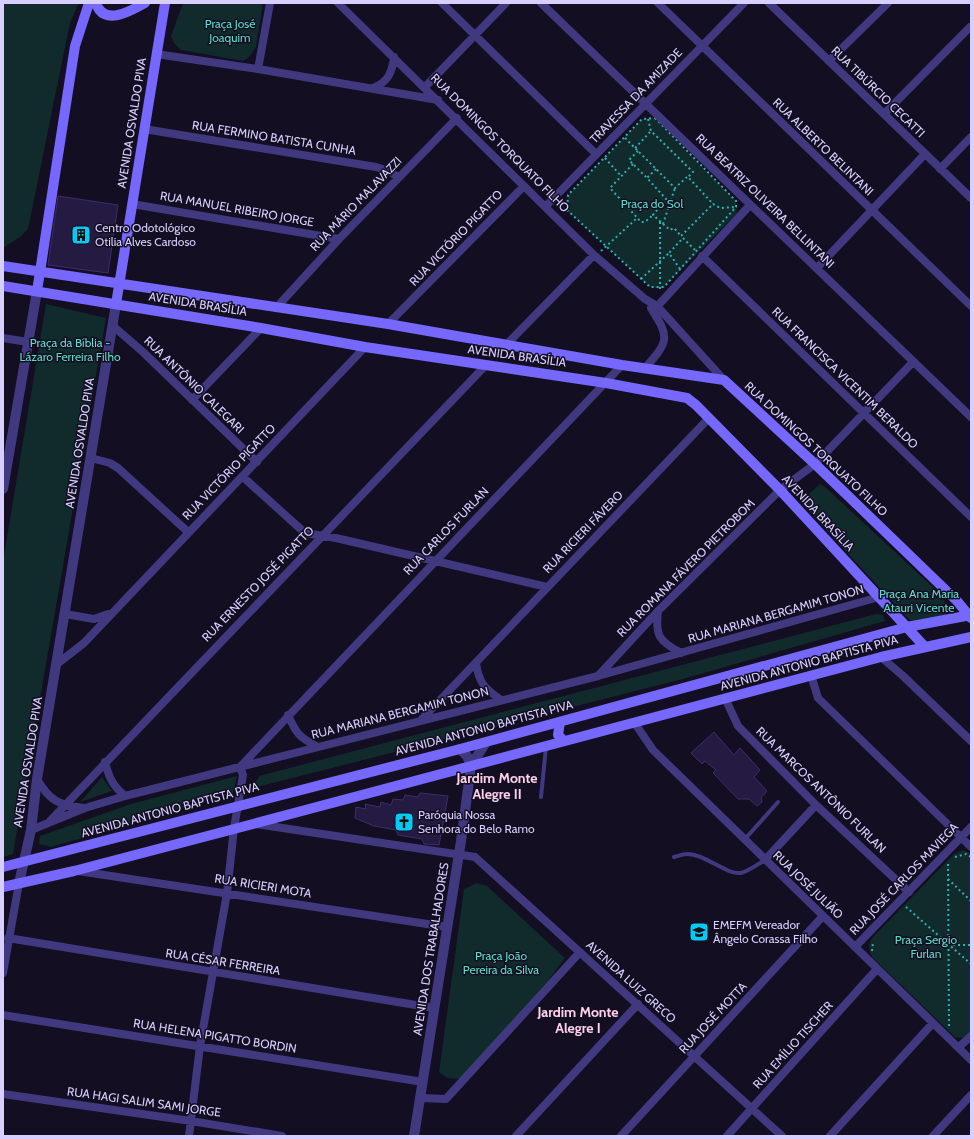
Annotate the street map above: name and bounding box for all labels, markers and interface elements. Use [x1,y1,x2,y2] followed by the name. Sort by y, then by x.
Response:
[205,16,255,45] park label: Praça José Joaquim
[828,43,928,140] street label: RUA TIBÚRCIO CECATTI
[586,45,685,146] street label: TRAVESSA DA AMIZADE
[114,56,149,189] street label: AVENIDA OSVALDO PIVA
[428,70,573,215] street label: RUA DOMINGOS TORQUATO FILHO
[770,95,877,199] street label: RUA ALBERTO BELINTANI
[191,117,358,158] street label: RUA FERMINO BATISTA CUNHA
[693,130,838,271] street label: RUA BEATRIZ OLIVEIRA BELLINTANI
[307,153,405,254] street label: RUA MÁRIO MALAVAZZI
[406,187,505,289] street label: RUA VICTÓRIO PIGATTO
[159,188,316,230] street label: RUA MANUEL RIBEIRO JORGE
[621,196,683,211] park label: Praça do Sol
[95,220,196,249] place label: Centro Odotológico Otilia Alves Cardoso
[70,224,92,246] building icon: Centro Odotológico Otilia Alves Cardoso
[148,288,249,319] street label: AVENIDA BRASÍLIA
[769,304,922,452] street label: RUA FRANCISCA VICENTIM BERALDO
[141,333,248,436] street label: RUA ANTÔNIO CALEGARI
[20,335,121,364] park label: Praça da Bíblia - Lázaro Ferreira Filho
[467,341,568,370] street label: AVENIDA BRASÍLIA
[62,376,97,509] street label: AVENIDA OSVALDO PIVA
[742,378,891,519] street label: RUA DOMINGOS TORQUATO FILHO
[179,421,278,523] street label: RUA VICTÓRIO PIGATTO
[779,471,858,555] street label: AVENIDA BRASÍLIA
[400,484,492,578] street label: RUA CARLOS FURLAN
[539,487,626,576] street label: RUA RICIERI FÁVERO
[614,495,758,640] street label: RUA ROMANA FÁVERO PIETROBOM
[198,523,317,645] street label: RUA ERNESTO JOSÉ PIGATTO
[686,581,866,646] street label: RUA MARIANA BERGAMIM TONON
[879,586,959,615] park label: Praça Ana Maria Atauri Vicente
[718,631,900,693] street label: AVENIDA ANTONIO BAPTISTA PIVA
[310,683,490,742] street label: RUA MARIANA BERGAMIM TONON
[10,695,45,828] street label: AVENIDA OSVALDO PIVA
[393,696,575,758] street label: AVENIDA ANTONIO BAPTISTA PIVA
[753,723,890,856] street label: RUA MARCOS ANTÔNIO FURLAN
[455,769,538,803] district label: Jardim Monte Alegre II
[79,778,261,840] street label: AVENIDA ANTONIO BAPTISTA PIVA
[418,807,535,836] place label: Paróquia Nossa Senhora do Belo Ramo
[393,811,415,833] church icon: Paróquia Nossa Senhora do Belo Ramo
[846,819,962,938] street label: RUA JOSÉ CARLOS MAVIEGA
[770,847,847,922] street label: RUA JOSÉ JULIÃO
[409,861,452,1036] street label: AVENIDA DOS TRABALHADORES
[214,870,313,901] street label: RUA RICIERI MOTA
[713,917,818,946] place label: EMEFM Vereador Ângelo Corassa Filho
[688,921,710,943] school or university icon: EMEFM Vereador Ângelo Corassa Filho
[895,932,958,961] park label: Praça Sergio Furlan
[583,937,679,1026] street label: AVENIDA LUIZ GRECO
[165,945,282,978] street label: RUA CÉSAR FERREIRA
[463,948,539,977] park label: Praça João Pereira da Silva
[676,978,750,1057] street label: RUA JOSÉ MOTTA
[749,997,836,1091] street label: RUA EMÍLIO TISCHER
[536,1003,619,1037] district label: Jardim Monte Alegre I
[132,1015,298,1056] street label: RUA HELENA PIGATTO BORDIN
[66,1083,222,1120] street label: RUA HAGI SALIM SAMI JORGE

